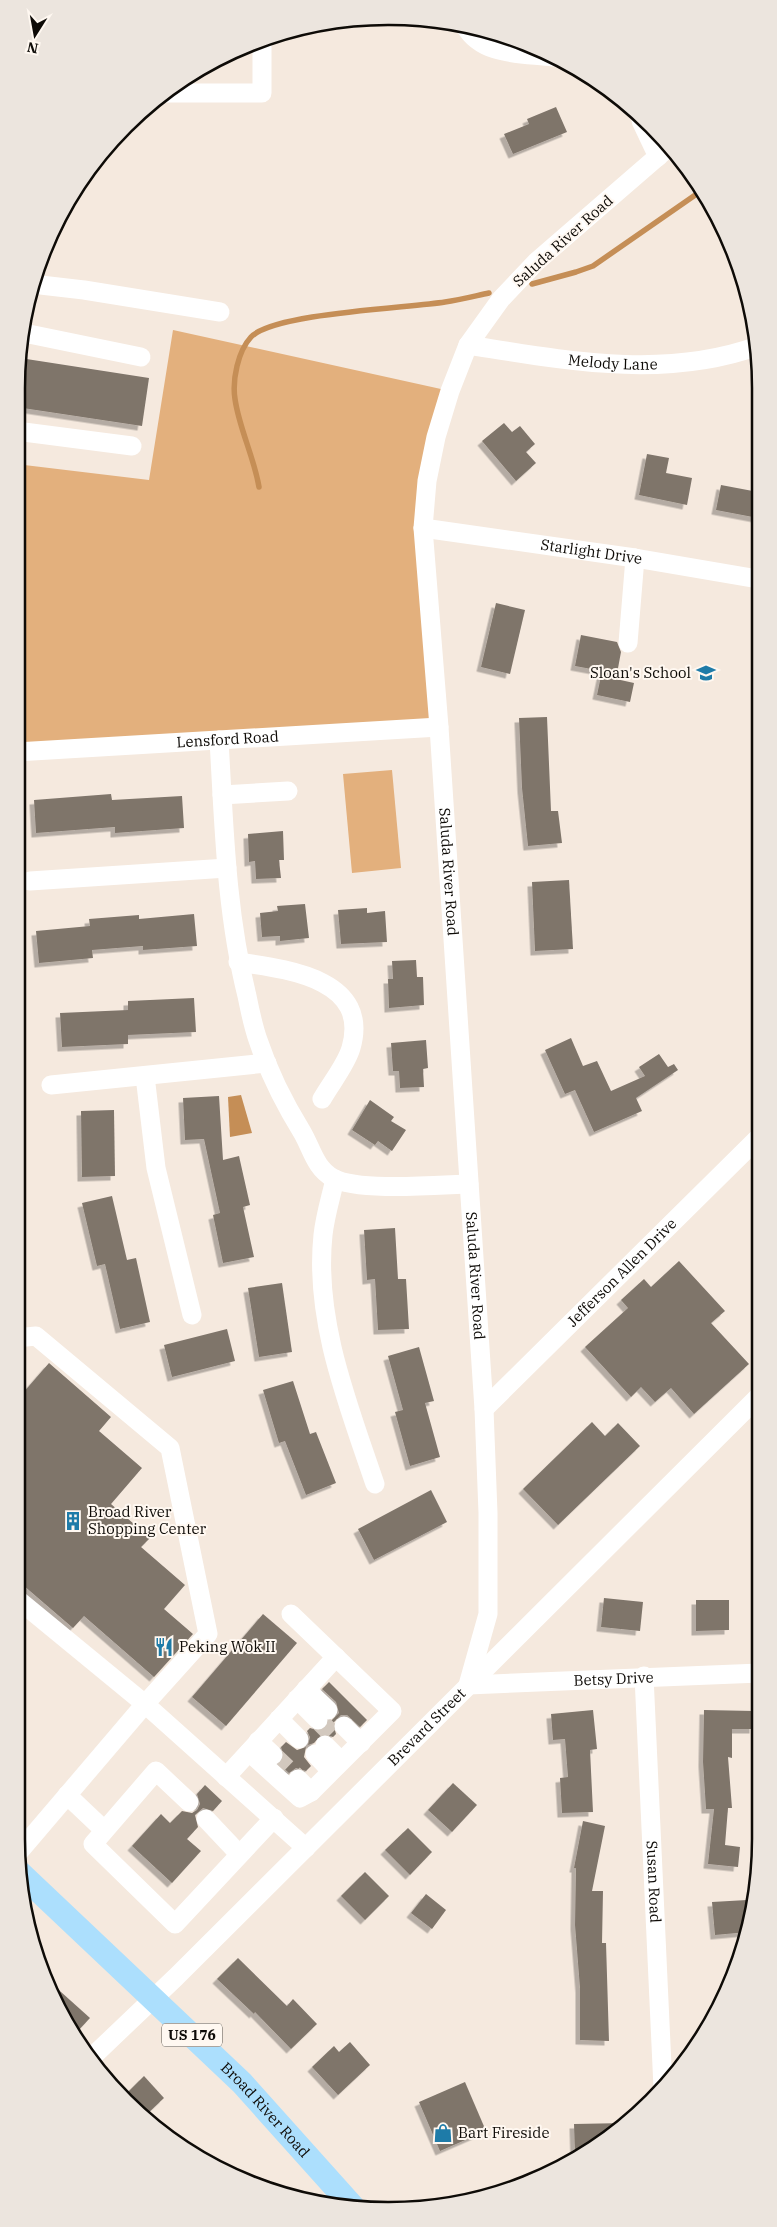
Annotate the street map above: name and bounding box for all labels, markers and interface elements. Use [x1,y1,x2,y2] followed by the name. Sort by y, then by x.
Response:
[10,10,60,60] north arrow
[25,38,40,58] text: N
[509,191,617,291] street label: Saluda River Road
[567,350,658,374] street label: Melody Lane
[539,535,644,568] street label: Starlight Drive
[695,662,717,684] school or university icon: Sloan's School
[590,663,691,682] place label: Sloan's School
[176,726,279,751] street label: Lensford Road
[435,807,463,936] street label: Saluda River Road
[462,1211,489,1340] street label: Saluda River Road
[563,1214,680,1331] street label: Jefferson Allen Drive
[88,1502,207,1538] place label: Broad River Shopping Center
[62,1510,84,1532] building icon: Broad River Shopping Center
[153,1636,175,1658] restaurant icon: Peking Wok II
[179,1637,276,1656] place label: Peking Wok II
[573,1667,654,1690] street label: Betsy Drive
[383,1684,469,1770] street label: Brevard Street
[643,1840,665,1923] street label: Susan Road
[162,2024,222,2046] road number: US 176
[217,2058,314,2161] street label: Broad River Road
[432,2122,454,2144] shop icon: Bart Fireside
[458,2123,549,2142] place label: Bart Fireside

